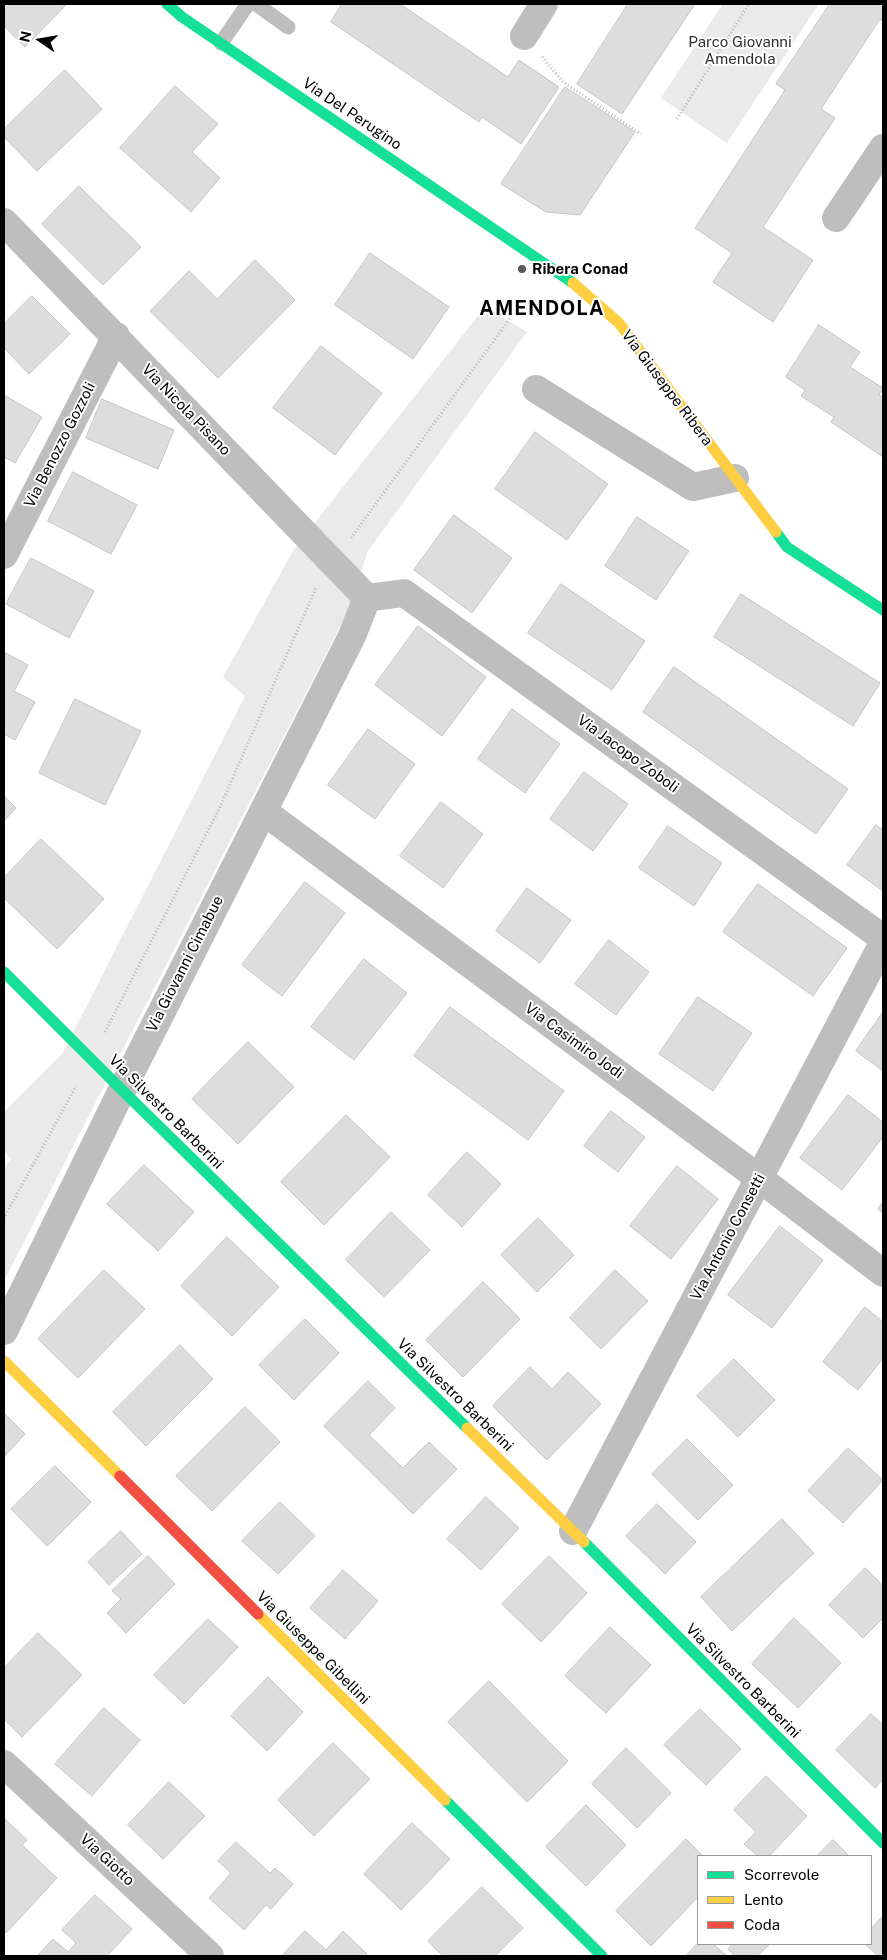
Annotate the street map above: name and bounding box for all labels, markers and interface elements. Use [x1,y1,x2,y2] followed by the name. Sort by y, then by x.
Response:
[15,15,65,65] north arrow
[16,29,34,44] text: N
[688,33,792,68] park label: Parco Giovanni Amendola
[299,74,405,154] street label: Via Del Perugino
[532,260,628,278] place label: Ribera Conad
[516,263,528,275] marker: Ribera Conad
[478,297,606,321] district label: AMENDOLA
[618,327,716,449] street label: Via Giuseppe Ribera
[138,361,234,459] street label: Via Nicola Pisano
[21,379,99,511] street label: Via Benozzo Gozzoli
[574,711,682,797] street label: Via Jacopo Zoboli
[143,893,227,1035] street label: Via Giovanni Cimabue
[521,999,627,1083] street label: Via Casimiro Jodi
[105,1051,227,1173] street label: Via Silvestro Barberini
[687,1170,769,1304] street label: Via Antonio Consetti
[393,1335,517,1455] street label: Via Silvestro Barberini
[253,1588,373,1708] street label: Via Giuseppe Gibellini
[682,1620,804,1742] street label: Via Silvestro Barberini
[76,1830,138,1890] street label: Via Giotto
[697,1855,872,1945] legend
[744,1866,819,1883] text: Scorrevole
[744,1891,783,1908] text: Lento
[744,1916,780,1933] text: Coda

